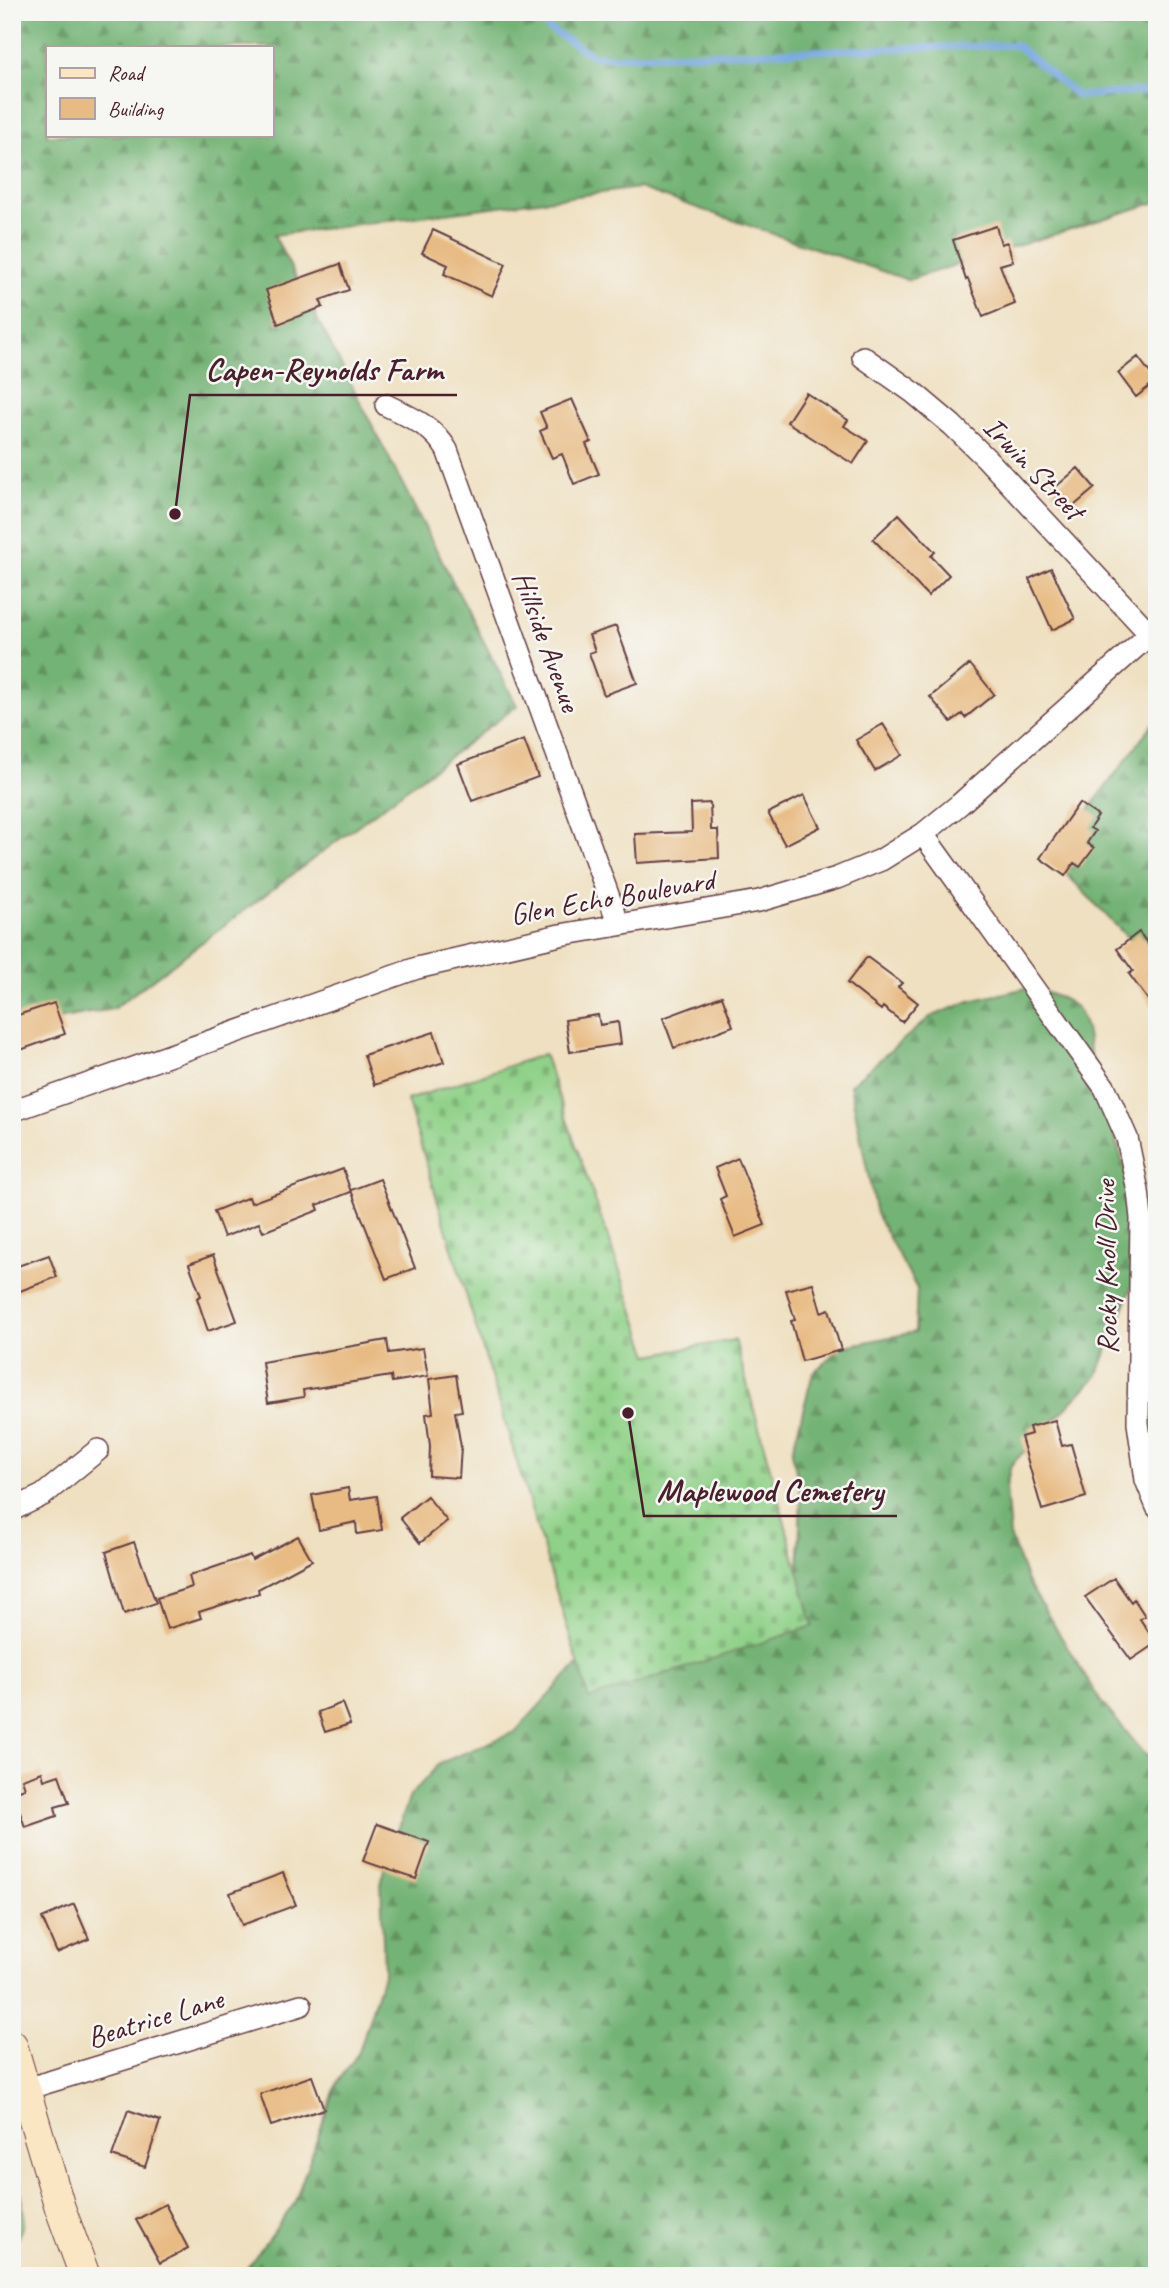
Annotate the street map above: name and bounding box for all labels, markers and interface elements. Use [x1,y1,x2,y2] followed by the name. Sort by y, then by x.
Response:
[46,46,273,136] legend
[108,60,147,86] text: Road
[108,96,165,122] text: Building
[190,342,457,395] callout: Capen-Reynolds Farm
[206,349,445,390] text: Capen-Reynolds Farm
[975,408,1096,531] street label: Irwin Street
[504,566,591,719] street label: Hillside Avenue
[507,860,721,934] street label: Glen Echo Boulevard
[1085,1177,1127,1354] street label: Rocky Knoll Drive
[644,1463,897,1516] callout: Maplewood Cemetery
[657,1470,886,1511] text: Maplewood Cemetery
[83,1979,230,2057] street label: Beatrice Lane

